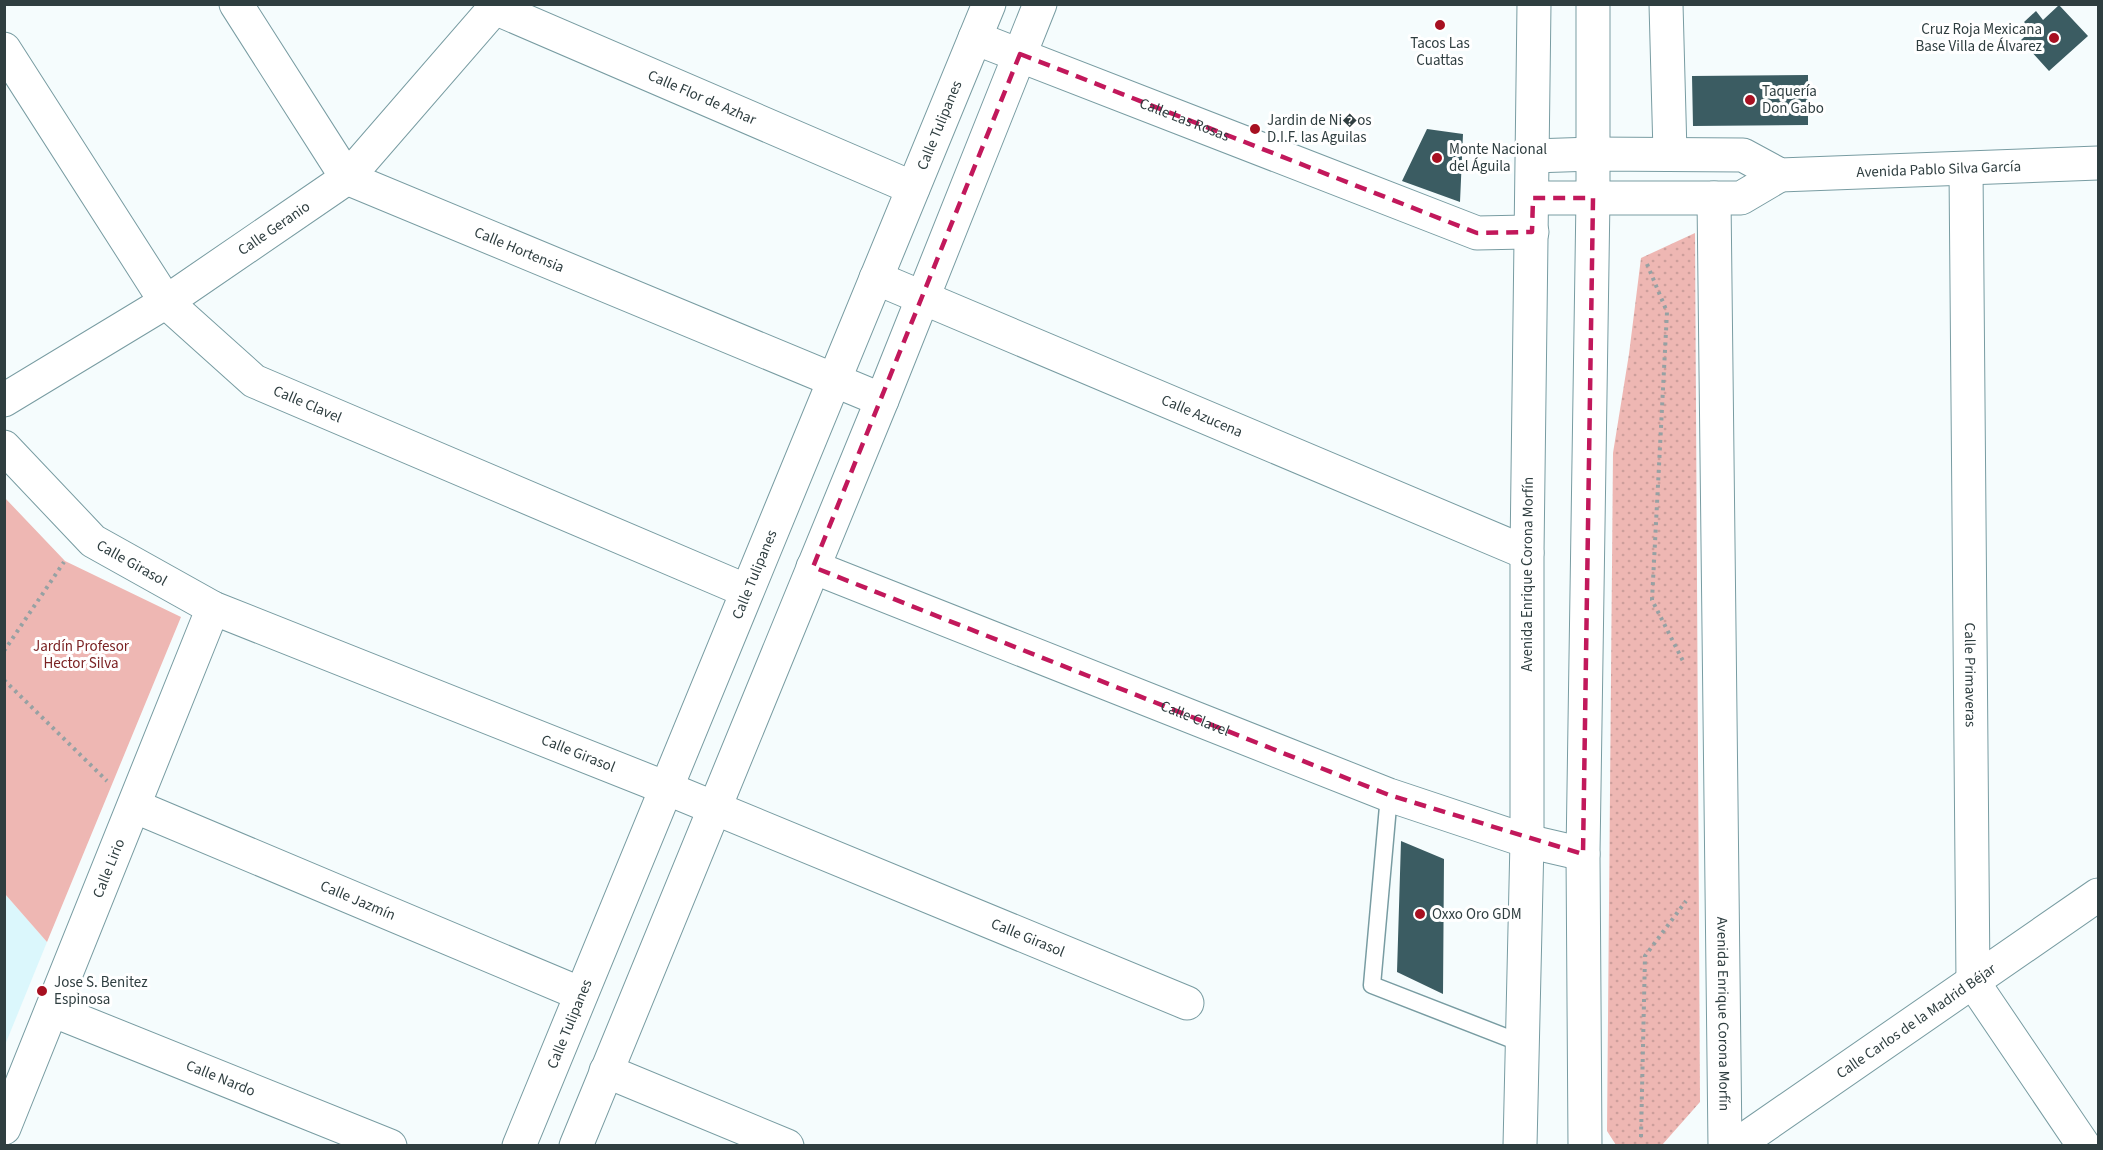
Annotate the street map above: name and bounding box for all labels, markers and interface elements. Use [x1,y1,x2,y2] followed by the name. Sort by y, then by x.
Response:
[1433,18,1447,32] marker: Tacos Las Cuattas
[1915,19,2042,57] place label: Cruz Roja Mexicana Base Villa de Álvarez
[2047,31,2061,45] marker: Cruz Roja Mexicana Base Villa de Álvarez
[1410,33,1470,71] place label: Tacos Las Cuattas
[645,65,760,130] street label: Calle Flor de Azhar
[911,77,967,173] street label: Calle Tulipanes
[1762,81,1824,119] place label: Taquería Don Gabo
[1137,92,1233,146] street label: Calle Las Rosas
[1743,93,1757,107] marker: Taquería Don Gabo
[1267,110,1372,148] place label: Jardin de Ni�os D.I.F. las Aguilas
[1248,122,1262,136] marker: Jardin de Ni�os D.I.F. las Aguilas
[1449,139,1547,177] place label: Monte Nacional del Águila
[1430,151,1444,165] marker: Monte Nacional del Águila
[1856,155,2022,183] street label: Avenida Pablo Silva García
[233,196,314,260] street label: Calle Geranio
[471,222,567,278] street label: Calle Hortensia
[270,380,345,428] street label: Calle Clavel
[1158,389,1246,442] street label: Calle Azucena
[1517,477,1538,671] street label: Avenida Enrique Corona Morfín
[726,527,782,622] street label: Calle Tulipanes
[93,535,171,591] street label: Calle Girasol
[1959,622,1981,727] street label: Calle Primaveras
[33,636,130,674] park label: Jardín Profesor Hector Silva
[1158,695,1233,741] street label: Calle Clavel
[538,729,619,777] street label: Calle Girasol
[87,835,130,901] street label: Calle Lirio
[317,875,399,925] street label: Calle Jazmín
[1432,904,1522,925] place label: Oxxo Oro GDM
[1413,907,1427,921] marker: Oxxo Oro GDM
[988,913,1068,962] street label: Calle Girasol
[1712,917,1735,1111] street label: Avenida Enrique Corona Morfín
[1832,958,2001,1084] street label: Calle Carlos de la Madrid Béjar
[54,972,148,1010] place label: Jose S. Benitez Espinosa
[541,976,597,1072] street label: Calle Tulipanes
[35,984,49,998] marker: Jose S. Benitez Espinosa
[183,1055,259,1101] street label: Calle Nardo

